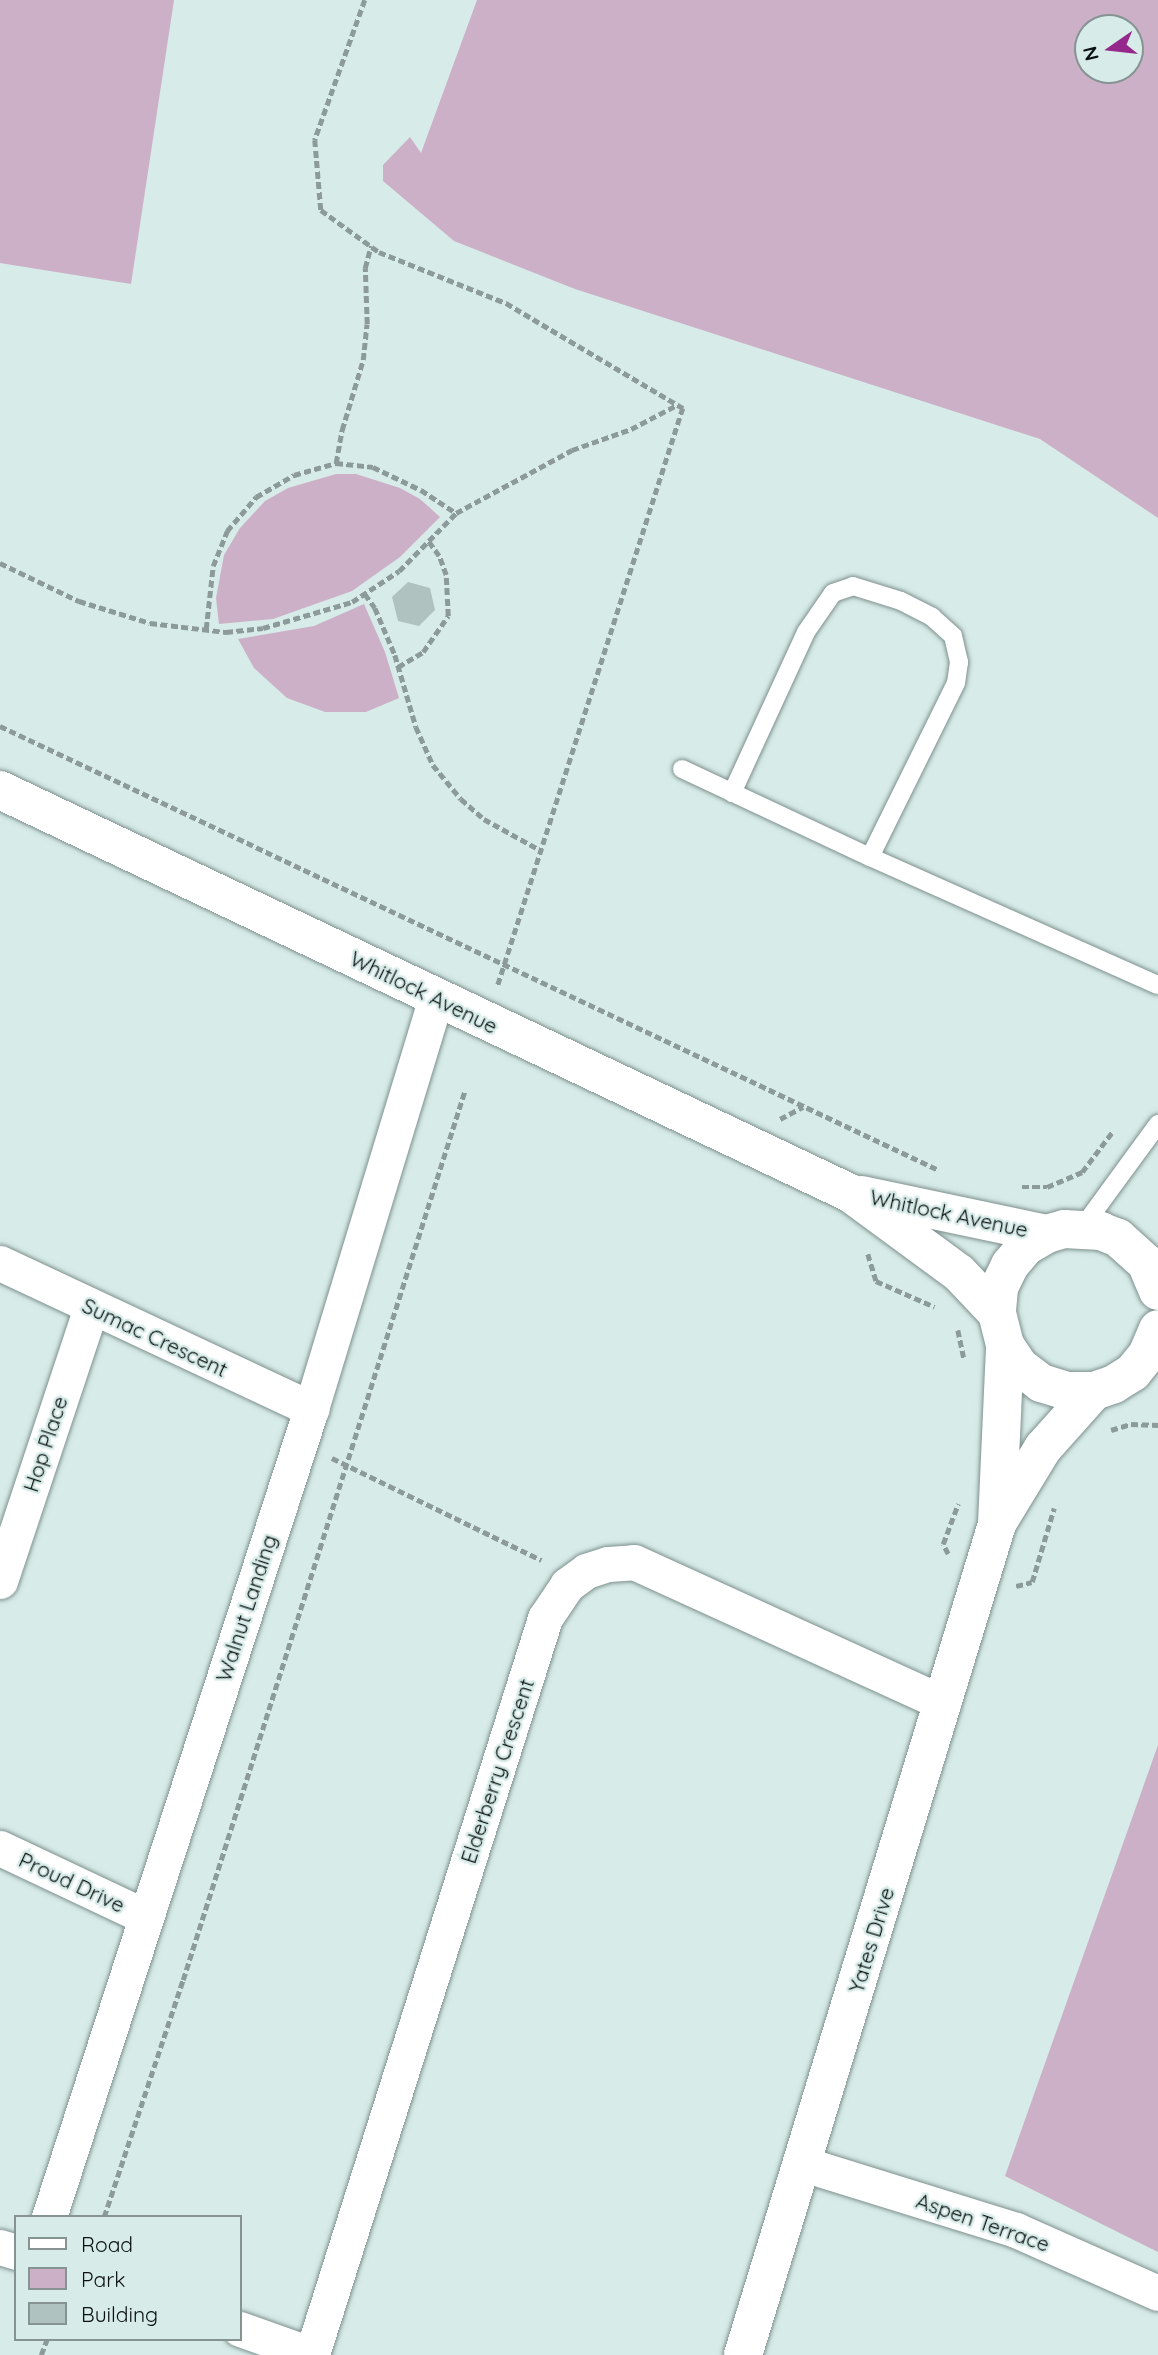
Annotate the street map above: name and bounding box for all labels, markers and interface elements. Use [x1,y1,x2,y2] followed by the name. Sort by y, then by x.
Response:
[1074,14,1144,84] north arrow
[1077,44,1104,63] text: N
[346,945,502,1039] street label: Whitlock Avenue
[868,1184,1030,1242] street label: Whitlock Avenue
[78,1292,232,1382] street label: Sumac Crescent
[18,1393,72,1495] street label: Hop Place
[210,1531,282,1685] street label: Walnut Landing
[455,1675,539,1867] street label: Elderberry Crescent
[15,1847,129,1917] street label: Proud Drive
[843,1884,899,1996] street label: Yates Drive
[913,2187,1053,2257] street label: Aspen Terrace
[14,2215,242,2341] legend
[81,2231,133,2257] text: Road
[81,2266,125,2292] text: Park
[81,2301,158,2327] text: Building

